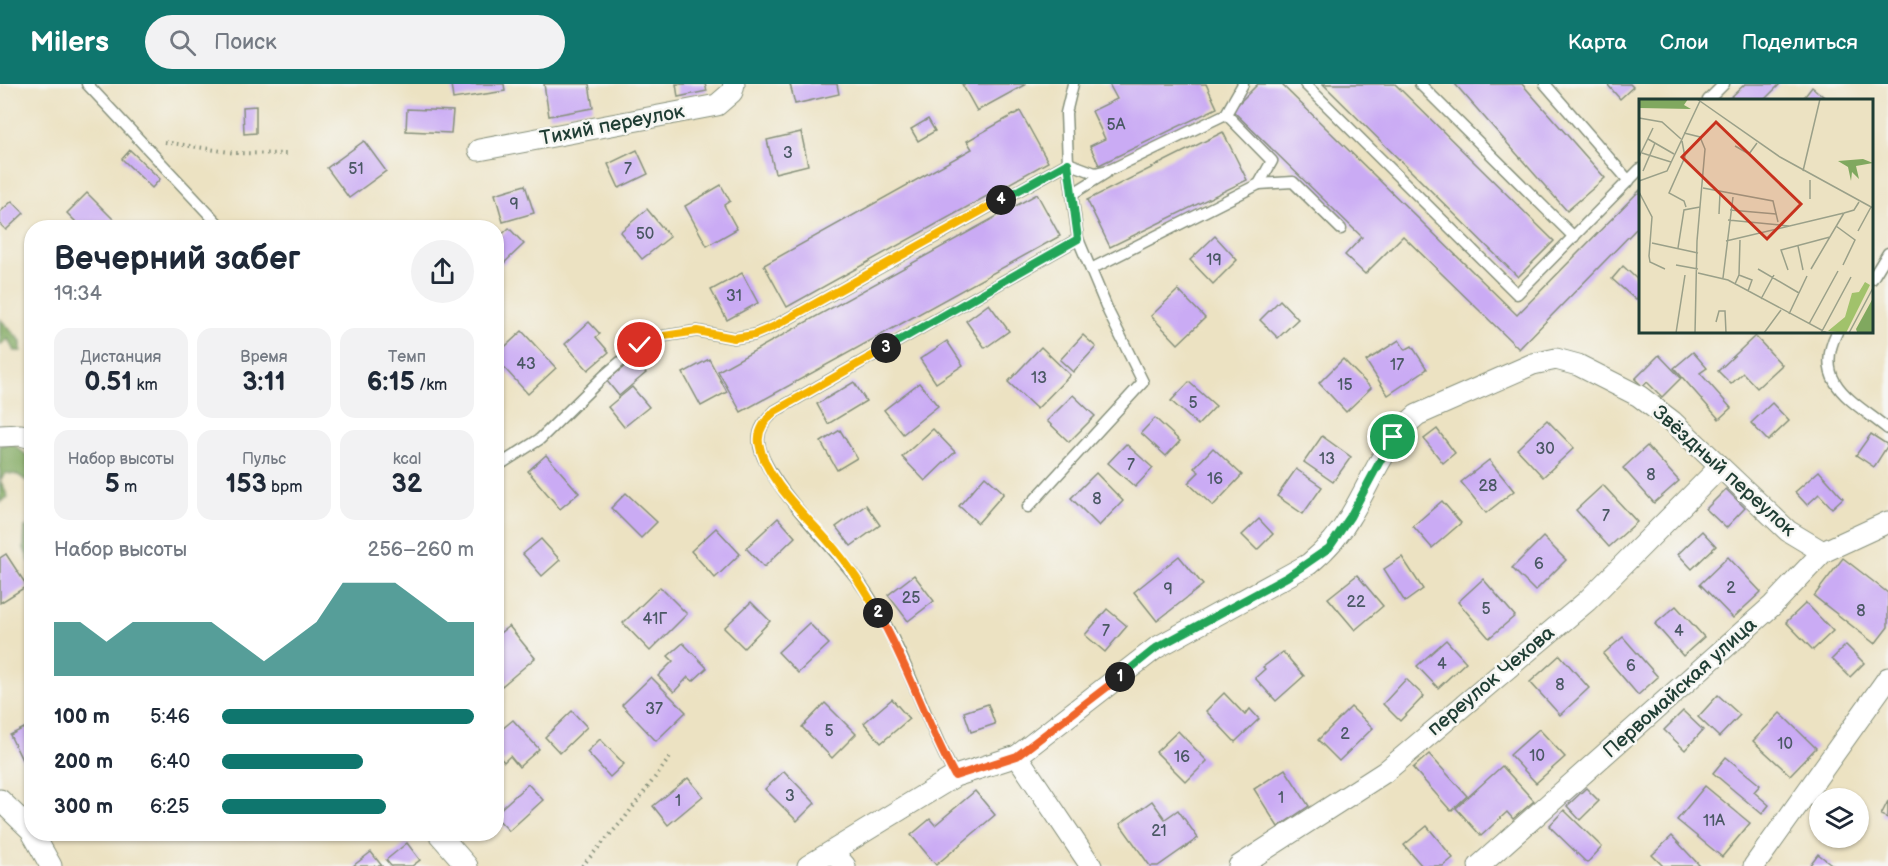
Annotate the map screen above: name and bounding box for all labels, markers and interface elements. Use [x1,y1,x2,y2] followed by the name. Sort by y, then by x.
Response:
[145,15,565,69] search box
[30,26,109,59] text: Milers
[166,26,199,59] icon: search
[214,29,277,56] text: Поиск
[1568,30,1627,55] text: Карта
[1660,30,1709,55] text: Слои
[1742,30,1858,55] text: Поделиться
[538,99,687,151] street label: Тихий переулок
[1639,99,1873,333] inset map
[1107,116,1126,135] house number: 5А
[783,144,793,163] house number: 3
[348,160,364,179] house number: 51
[624,160,632,179] house number: 7
[986,185,1016,215] pin: 4
[996,190,1006,209] text: 4
[509,195,519,214] house number: 9
[636,225,654,244] house number: 50
[54,239,301,279] text: Вечерний забег
[411,240,474,303] button: share
[1206,251,1222,270] house number: 19
[54,282,102,306] text: 19:34
[726,287,742,306] house number: 31
[614,319,665,370] pin
[623,328,656,361] icon: check
[871,333,901,363] pin: 3
[881,338,891,357] text: 3
[81,348,161,367] text: Дистанция
[240,348,288,367] text: Время
[388,348,426,367] text: Темп
[516,355,536,374] house number: 43
[1390,356,1404,375] house number: 17
[84,367,132,398] text: 0.51
[242,367,286,398] text: 3:11
[367,367,415,398] text: 6:15
[1031,369,1047,388] house number: 13
[132,376,158,395] text: km
[415,376,447,395] text: /km
[1337,376,1353,395] house number: 15
[1188,394,1198,413] house number: 5
[1647,400,1801,542] street label: Звёздный переулок
[1367,411,1418,462] pin
[1376,420,1409,453] icon: arrive
[1535,440,1555,459] house number: 30
[68,450,174,469] text: Набор высоты
[242,450,286,469] text: Пульс
[393,450,421,469] text: kcal
[1319,450,1335,469] house number: 13
[1127,456,1135,475] house number: 7
[1646,466,1656,485] house number: 8
[105,469,120,500] text: 5
[226,469,267,500] text: 153
[392,469,422,500] text: 32
[1207,470,1223,489] house number: 16
[1479,477,1497,496] house number: 28
[120,478,137,497] text: m
[267,478,302,497] text: bpm
[1092,490,1102,509] house number: 8
[1602,507,1610,526] house number: 7
[54,538,187,562] text: Набор высоты
[368,538,474,562] text: 256–260 m
[1534,555,1544,574] house number: 6
[1726,579,1736,598] house number: 2
[1163,580,1173,599] house number: 9
[902,589,920,608] house number: 25
[1347,593,1366,612] house number: 22
[863,598,893,628] pin: 2
[1481,600,1491,619] house number: 5
[1856,602,1866,621] house number: 8
[873,603,883,622] text: 2
[643,610,668,629] house number: 41Г
[1598,613,1762,763] street label: Первомайская улица
[1423,621,1559,741] street label: переулок Чехова
[1102,622,1110,641] house number: 7
[1674,622,1684,641] house number: 4
[1437,655,1447,674] house number: 4
[1626,657,1636,676] house number: 6
[1105,662,1135,692] pin: 1
[1117,667,1123,686] text: 1
[1555,676,1565,695] house number: 8
[645,700,663,719] house number: 37
[54,705,110,729] text: 100 m
[150,705,190,729] text: 5:46
[824,722,834,741] house number: 5
[1340,725,1350,744] house number: 2
[1777,735,1793,754] house number: 10
[1529,747,1545,766] house number: 10
[1174,748,1190,767] house number: 16
[54,750,113,774] text: 200 m
[150,750,190,774] text: 6:40
[785,787,795,806] house number: 3
[1809,788,1869,848] map controls
[1809,788,1869,848] button: layers
[1278,789,1284,808] house number: 1
[675,792,681,811] house number: 1
[54,795,113,819] text: 300 m
[150,795,190,819] text: 6:25
[1703,812,1725,831] house number: 11А
[1151,822,1167,841] house number: 21

